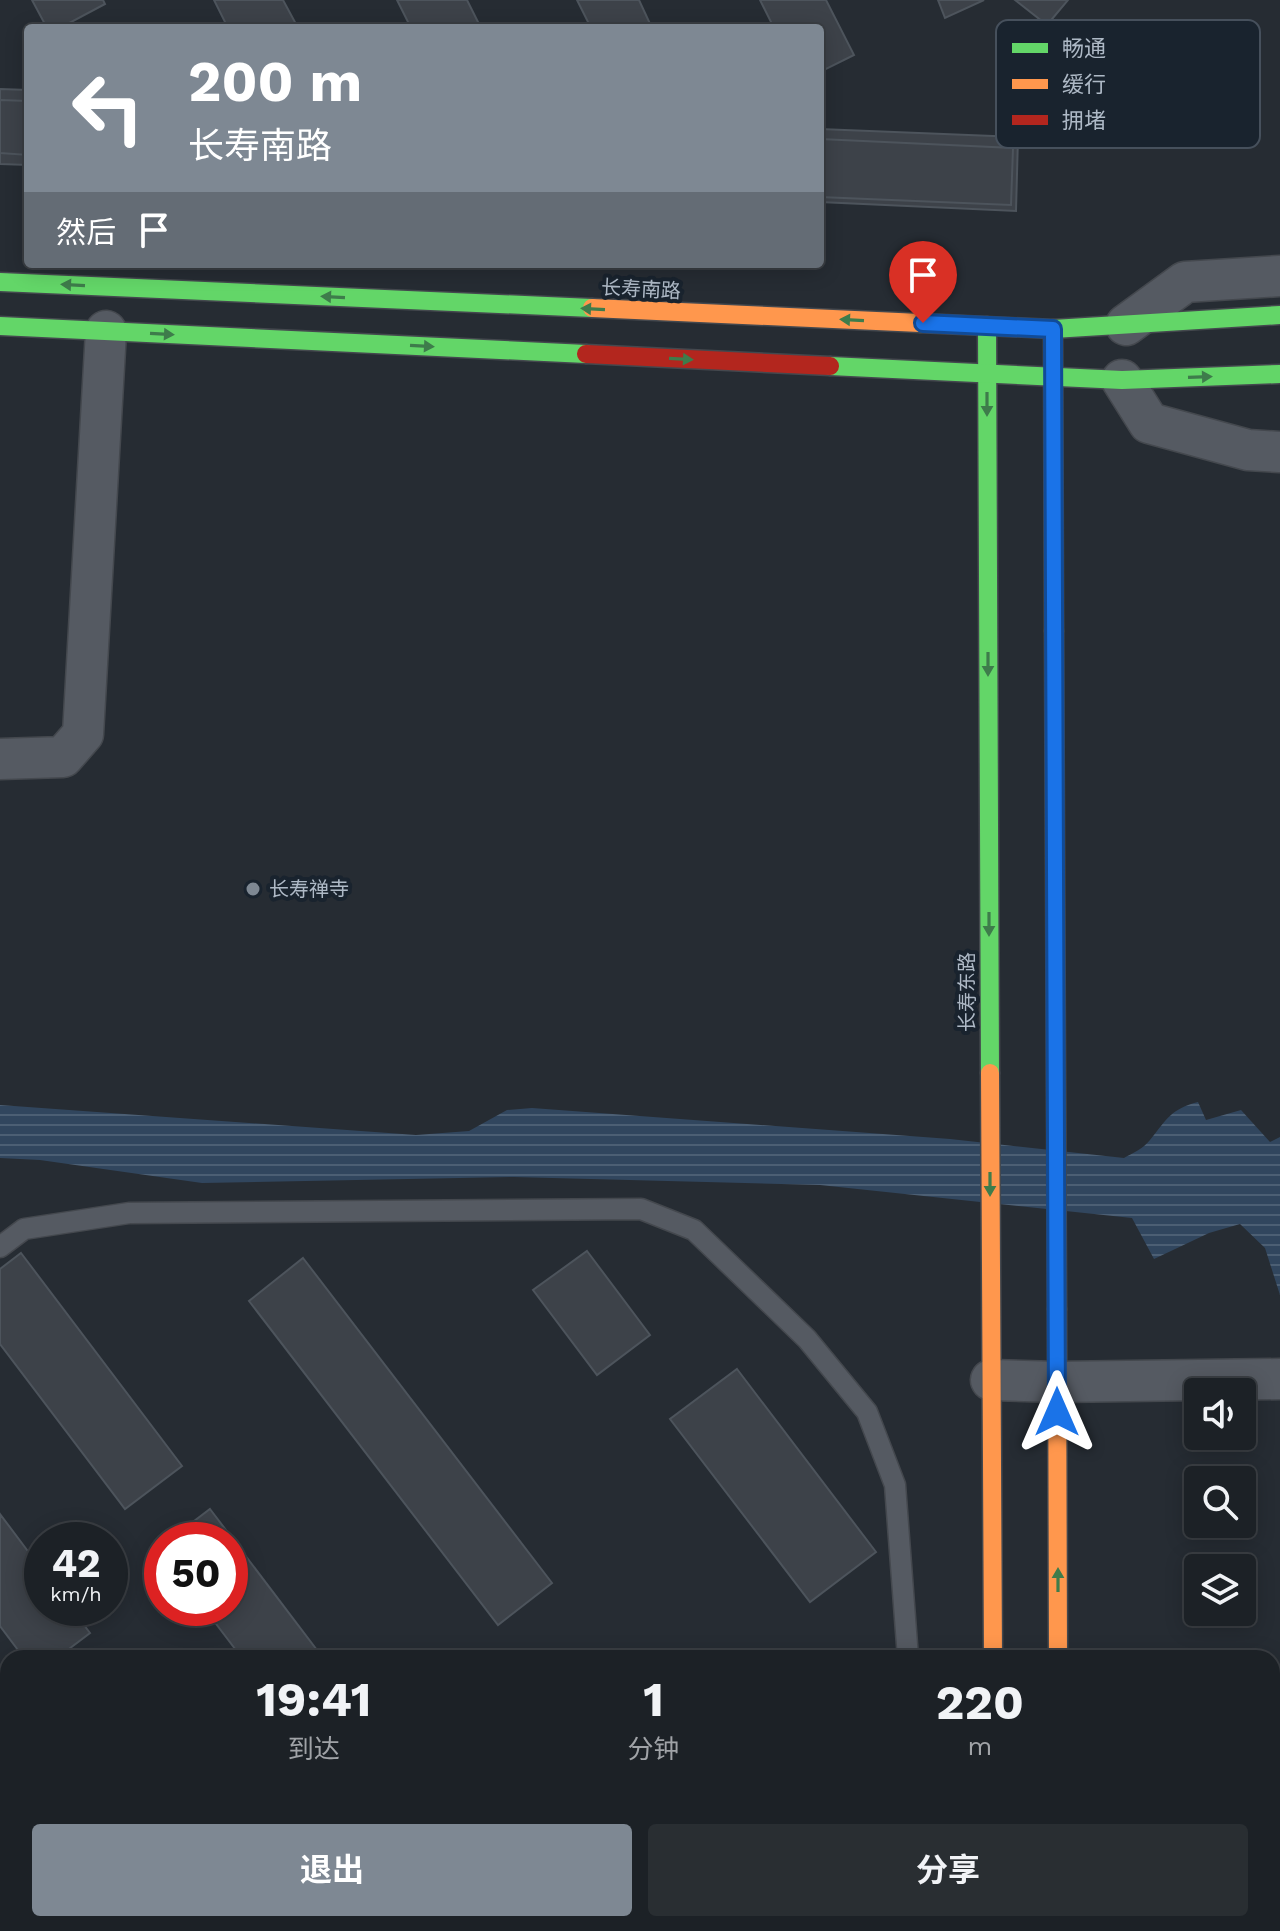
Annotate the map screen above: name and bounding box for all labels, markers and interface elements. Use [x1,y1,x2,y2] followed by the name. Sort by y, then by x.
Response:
[996,20,1260,148] legend
[1062,36,1106,61] text: 畅通
[188,49,362,115] text: 200 m
[56,56,160,160] icon: left
[1062,72,1106,97] text: 缓行
[1062,108,1106,133] text: 拥堵
[188,125,332,167] text: 长寿南路
[132,208,176,252] icon: arrive
[56,215,116,250] text: 然后
[889,241,957,323] pin
[901,253,945,297] icon: arrive
[600,275,682,303] street label: 长寿南路
[60,279,85,292] one-way arrow
[320,290,345,303] one-way arrow
[580,302,605,315] one-way arrow
[839,313,864,326] one-way arrow
[150,328,175,341] one-way arrow
[410,340,435,353] one-way arrow
[669,352,694,365] one-way arrow
[1188,370,1213,383] one-way arrow
[981,392,993,417] one-way arrow
[982,652,994,677] one-way arrow
[269,877,349,901] place label: 长寿禅寺
[244,880,262,898] marker: 长寿禅寺
[983,912,995,937] one-way arrow
[955,952,979,1032] street label: 长寿东路
[984,1172,996,1197] one-way arrow
[1015,1370,1099,1454] position arrow
[1184,1378,1256,1626] map controls
[1184,1378,1256,1450] button: sound
[1184,1466,1256,1538] button: search
[144,1522,248,1626] speed limit sign: 50
[51,1540,101,1587] text: 42
[1184,1554,1256,1626] button: layers
[1051,1567,1064,1592] one-way arrow
[50,1582,102,1606] text: km/h
[256,1671,371,1728] text: 19:41
[643,1671,664,1728] text: 1
[936,1674,1024,1731] text: 220
[967,1731,992,1761] text: m
[288,1734,340,1764] text: 到达
[628,1734,680,1764] text: 分钟
[32,1824,632,1916] button: 退出
[648,1824,1248,1916] button: 分享

